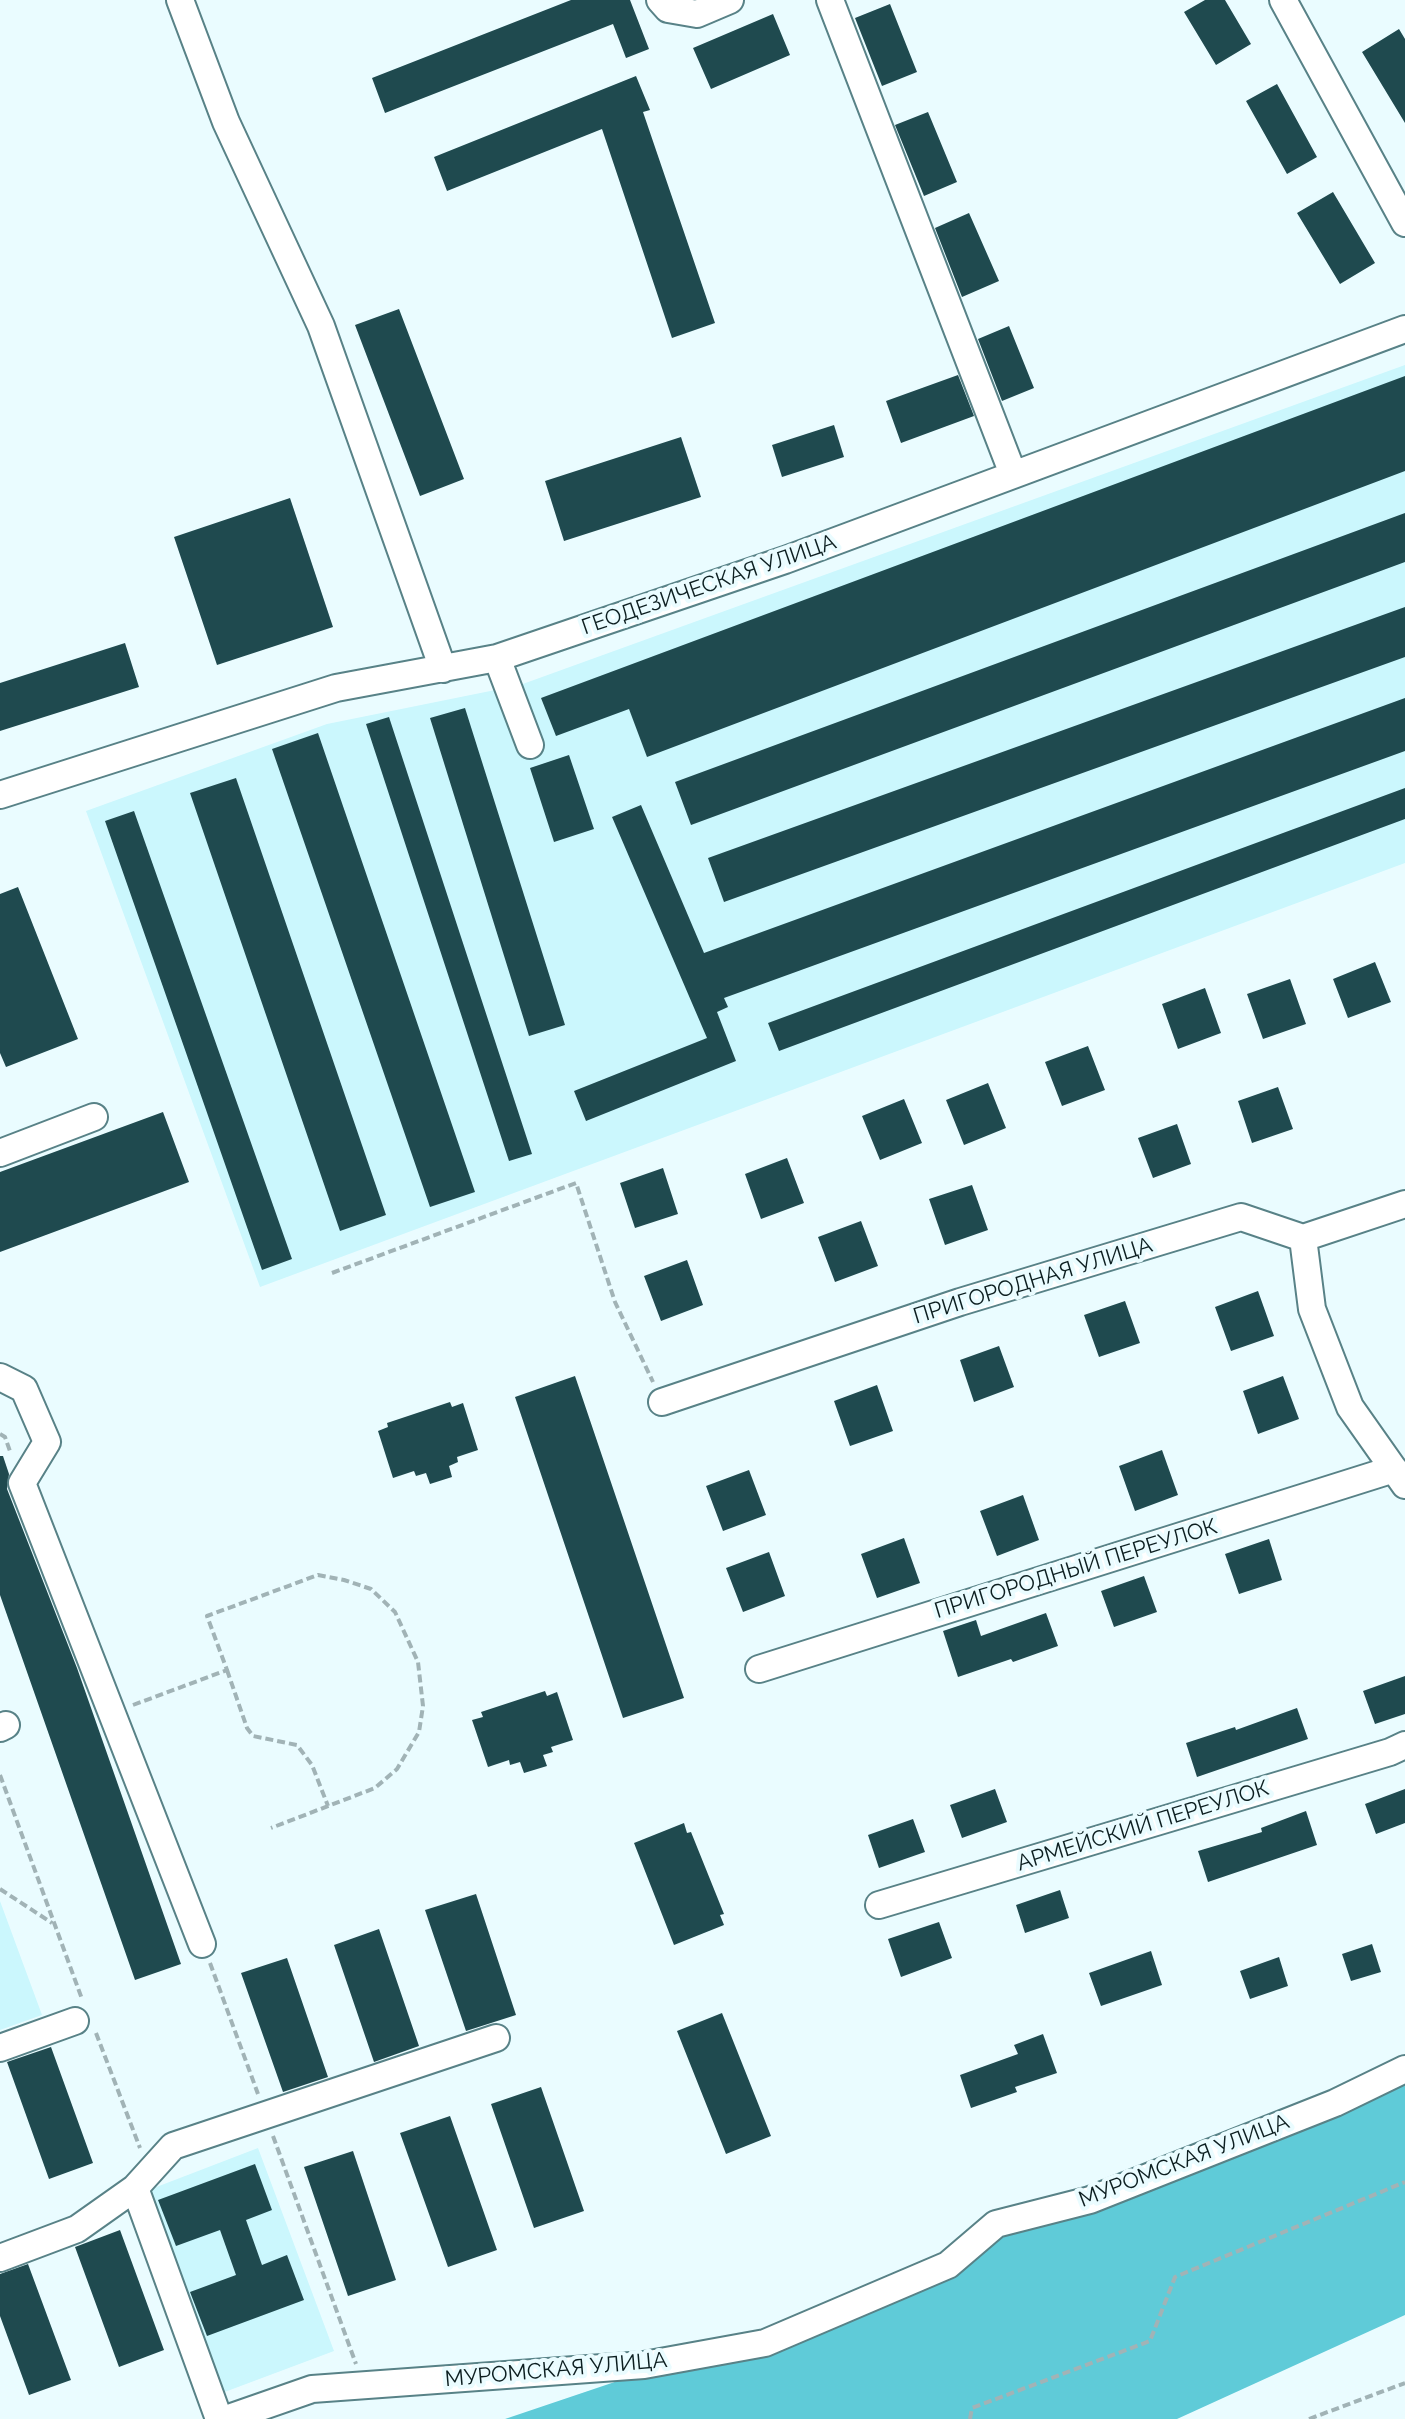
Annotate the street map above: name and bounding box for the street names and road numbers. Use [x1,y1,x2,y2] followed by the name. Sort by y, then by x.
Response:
[578,529,840,641] street label: ГЕОДЕЗИЧЕСКАЯ УЛИЦА
[910,1232,1156,1330] street label: ПРИГОРОДНАЯ УЛИЦА
[931,1513,1221,1625] street label: ПРИГОРОДНЫЙ ПЕРЕУЛОК
[1014,1775,1272,1877] street label: АРМЕЙСКИЙ ПЕРЕУЛОК
[1075,2109,1293,2213] street label: МУРОМСКАЯ УЛИЦА
[444,2347,668,2393] street label: МУРОМСКАЯ УЛИЦА

